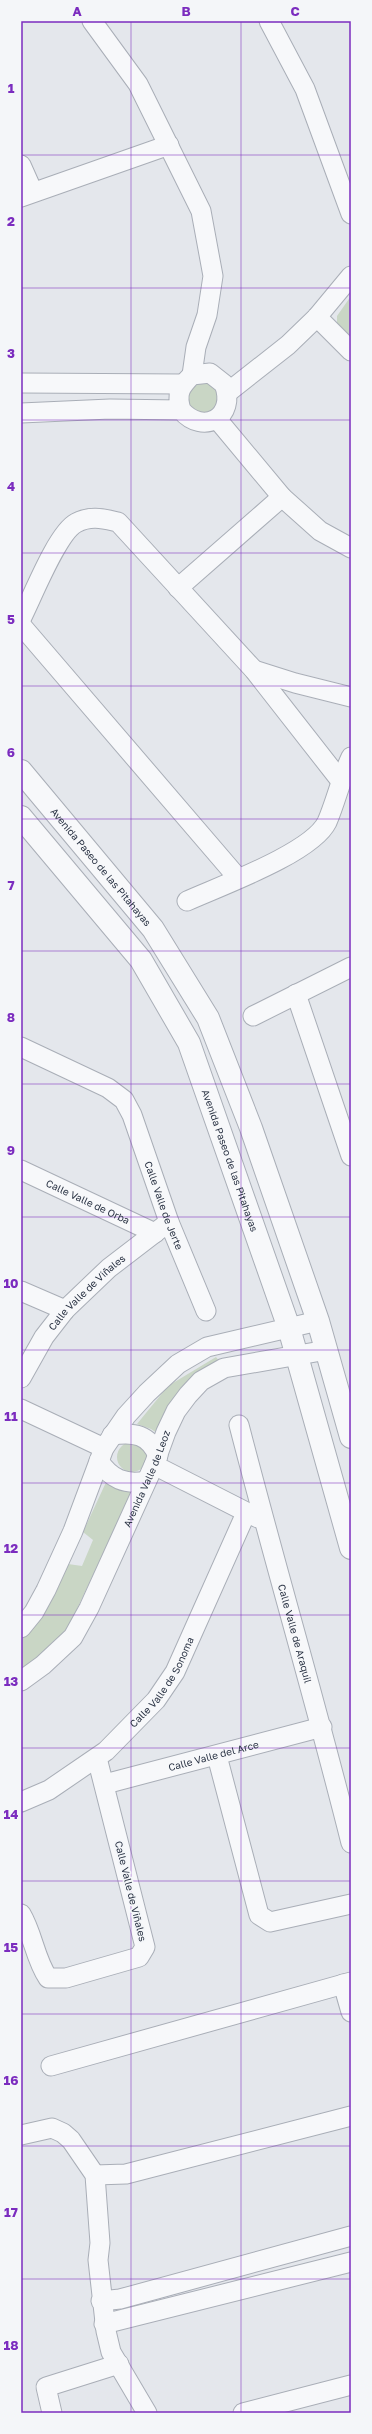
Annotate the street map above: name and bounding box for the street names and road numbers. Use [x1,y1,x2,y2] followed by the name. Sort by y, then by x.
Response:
[48,805,154,928] street label: Avenida Paseo de las Pitahayas
[200,1088,261,1233] street label: Avenida Paseo de las Pitahayas
[142,1160,186,1251] street label: Calle Valle de Jerte
[44,1177,132,1226] street label: Calle Valle de Orba
[46,1252,127,1333] street label: Calle Valle de Viñales
[121,1429,172,1529] street label: Avenida Valle de Leoz
[276,1583,315,1684] street label: Calle Valle de Araquil
[127,1635,196,1730] street label: Calle Valle de Sonoma
[167,1738,260,1773] street label: Calle Valle del Arce
[113,1839,149,1943] street label: Calle Valle de Viñales

